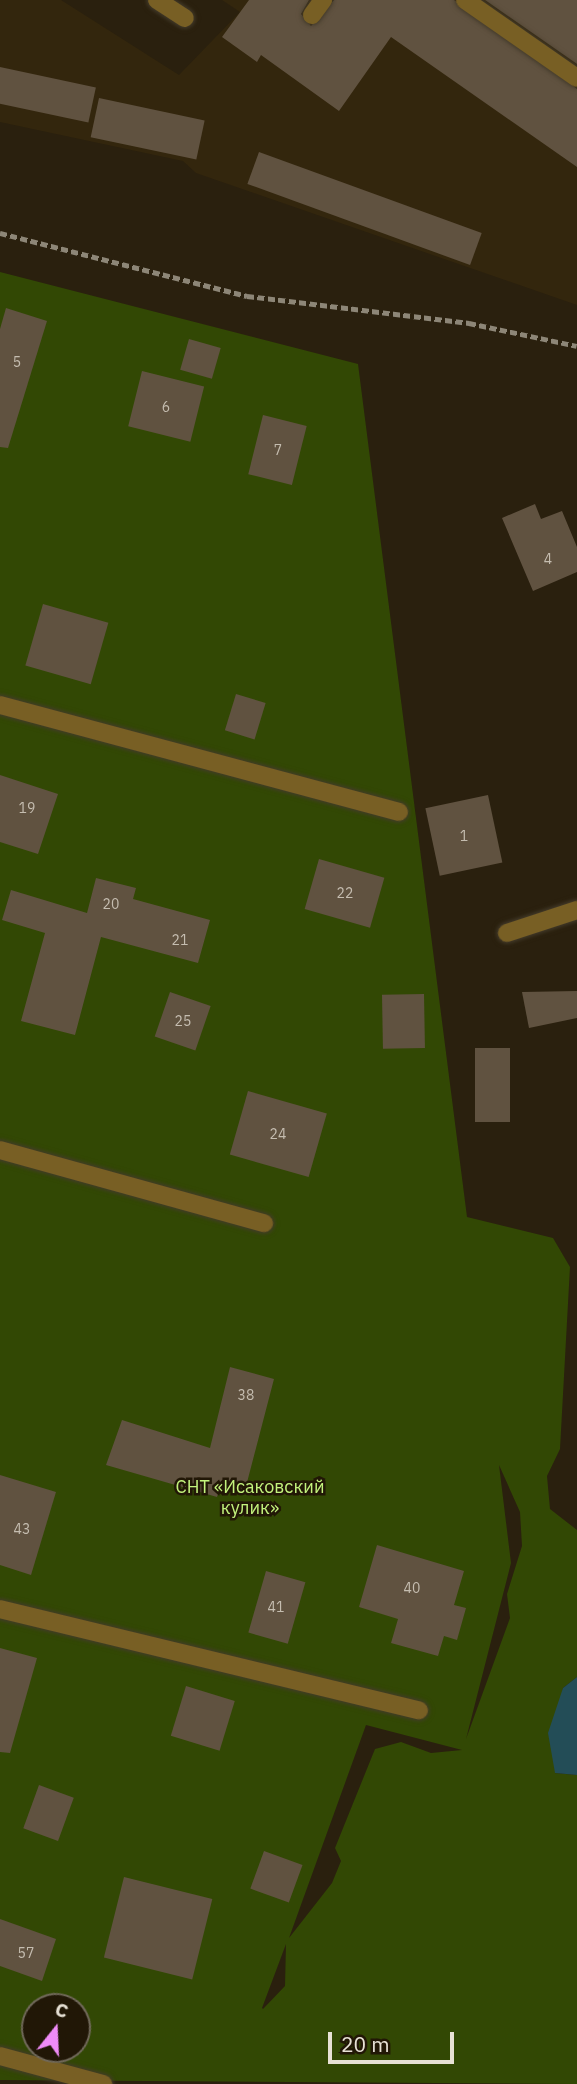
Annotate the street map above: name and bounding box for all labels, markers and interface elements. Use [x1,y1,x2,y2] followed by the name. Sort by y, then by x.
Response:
[13,354,21,370] house number: 5
[162,399,170,415] house number: 6
[274,442,282,458] house number: 7
[544,551,552,567] house number: 4
[19,800,35,816] house number: 19
[460,828,468,844] house number: 1
[337,885,353,901] house number: 22
[103,896,119,912] house number: 20
[172,932,188,948] house number: 21
[175,1013,191,1029] house number: 25
[270,1126,286,1142] house number: 24
[238,1387,254,1403] house number: 38
[176,1477,324,1520] park label: СНТ «Исаковский кулик»
[14,1521,30,1537] house number: 43
[404,1580,420,1596] house number: 40
[268,1599,284,1615] house number: 41
[18,1945,34,1961] house number: 57
[21,1993,91,2063] north arrow
[52,1997,71,2023] text: С
[332,2018,458,2062] scale bar
[341,2030,390,2058] text: 20 m

